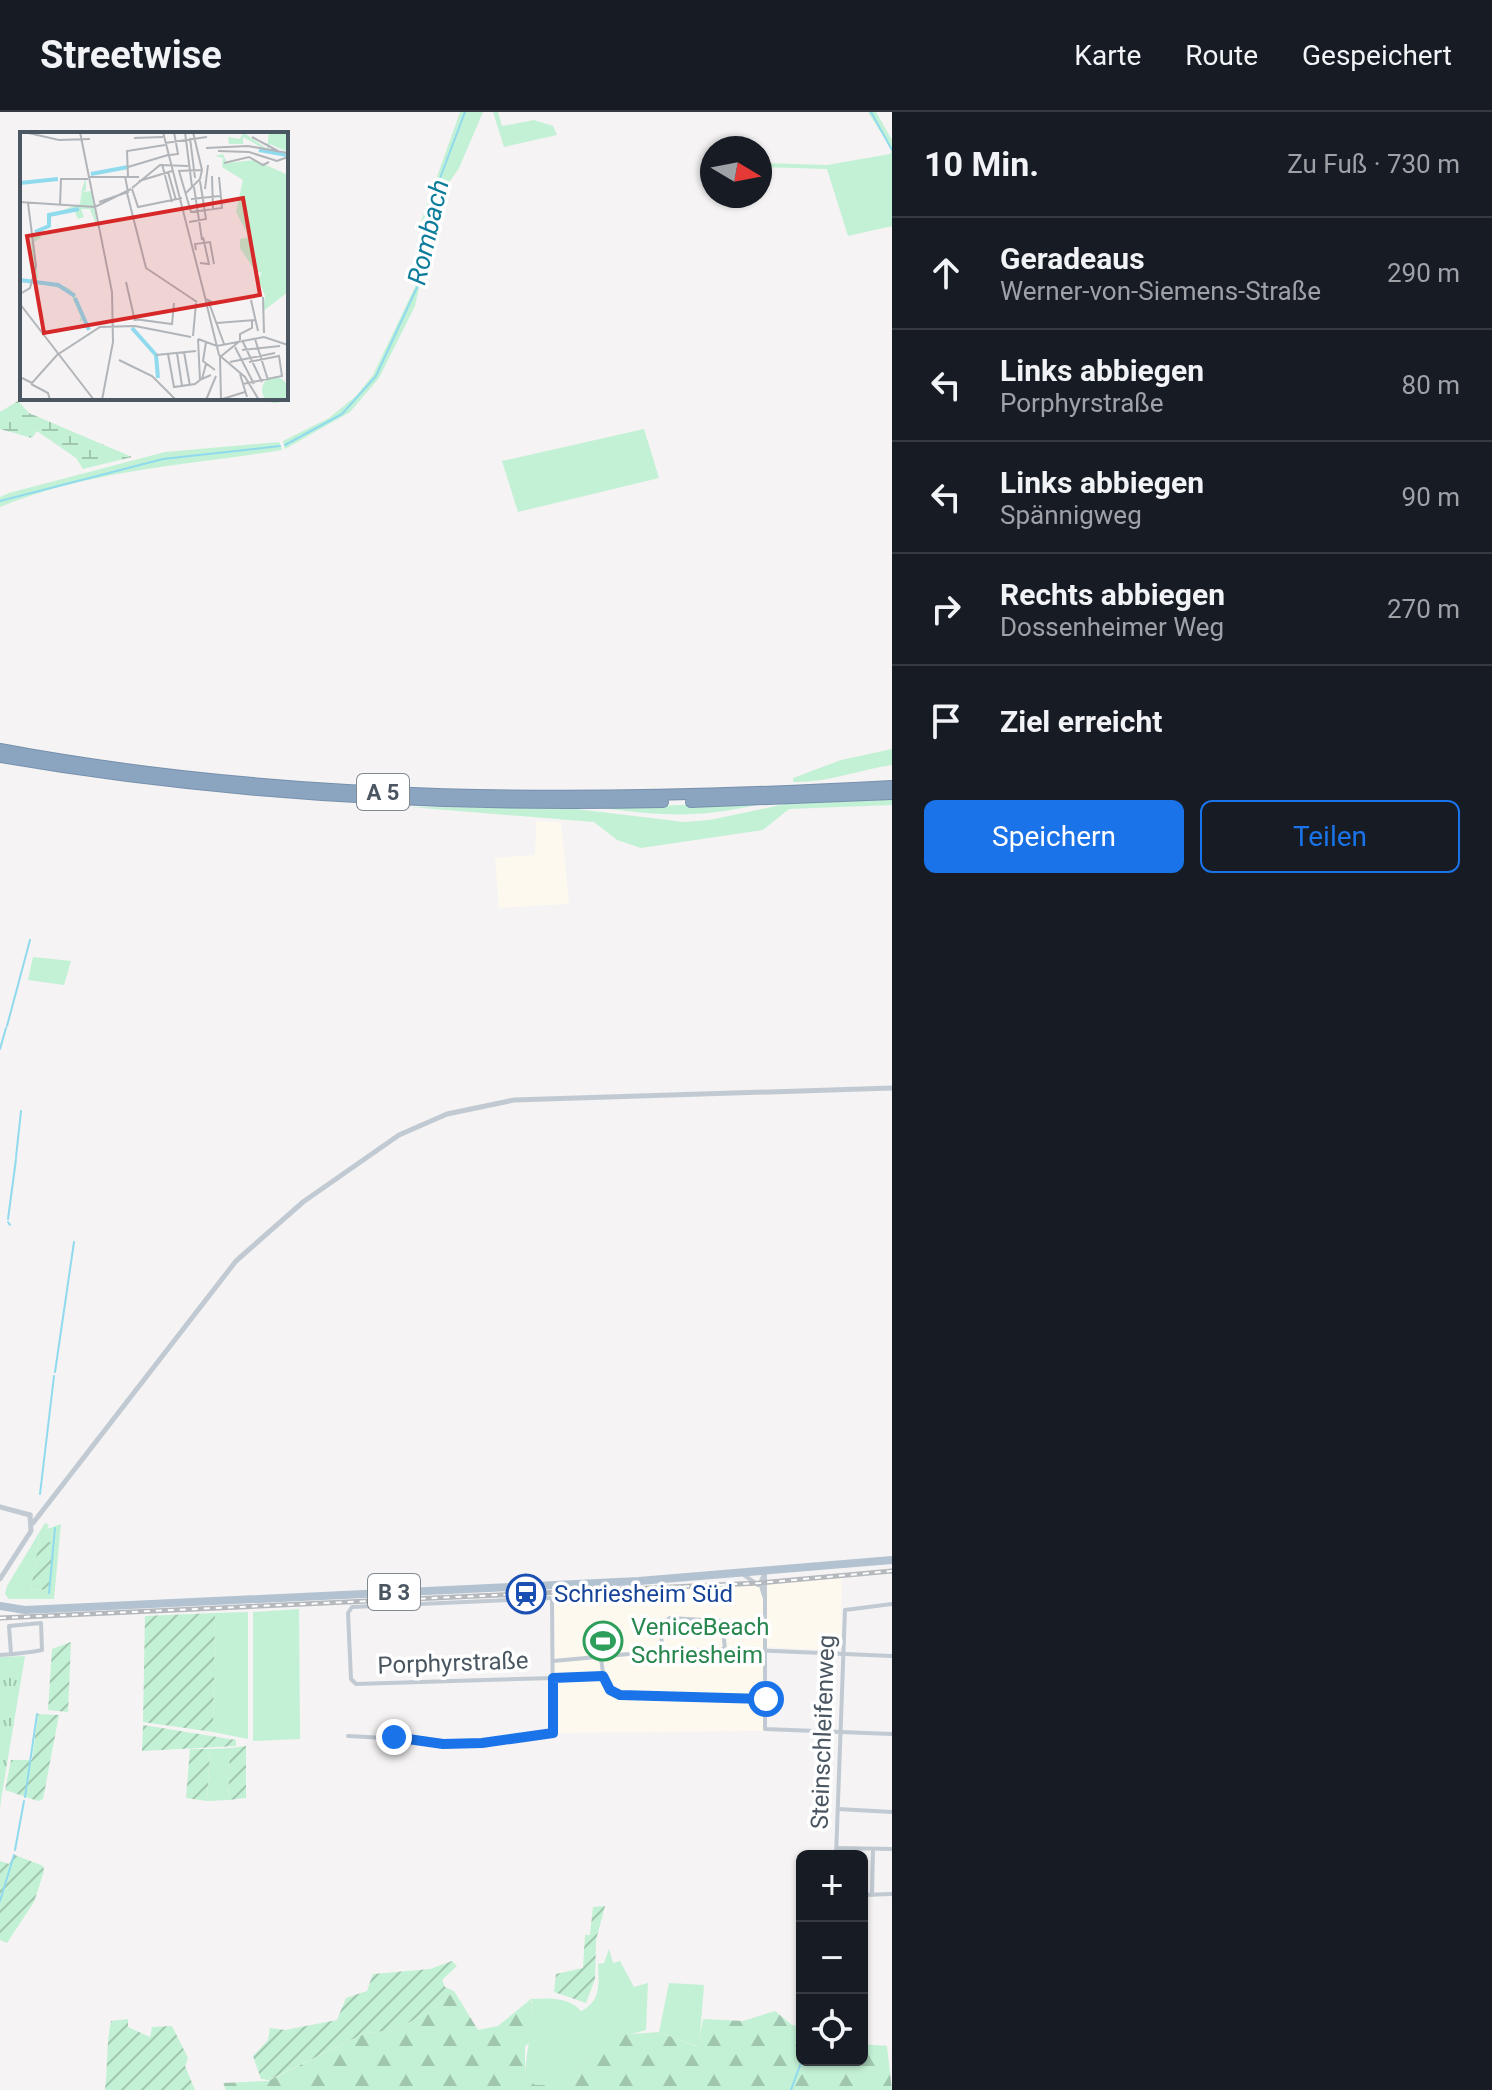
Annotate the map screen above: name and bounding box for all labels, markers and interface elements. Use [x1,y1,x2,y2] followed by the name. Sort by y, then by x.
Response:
[40,33,222,77] text: Streetwise
[1074,39,1141,72] text: Karte
[1185,39,1258,72] text: Route
[1302,39,1452,72] text: Gespeichert
[20,132,288,400] inset map
[700,136,772,208] north arrow
[924,144,1039,184] text: 10 Min.
[1287,149,1460,179] text: Zu Fuß · 730 m
[401,176,455,288] water label: Rombach
[1000,241,1145,276] text: Geradeaus
[924,251,968,295] icon: ahead
[1387,258,1460,288] text: 290 m
[1000,276,1321,306] text: Werner-von-Siemens-Straße
[1000,353,1204,388] text: Links abbiegen
[924,363,968,407] icon: left
[1402,370,1460,400] text: 80 m
[1000,388,1164,418] text: Porphyrstraße
[1000,465,1204,500] text: Links abbiegen
[924,475,968,519] icon: left
[1402,482,1460,512] text: 90 m
[1000,500,1142,530] text: Spännigweg
[1000,577,1225,612] text: Rechts abbiegen
[924,587,968,631] icon: right
[1387,594,1460,624] text: 270 m
[1000,612,1224,642] text: Dossenheimer Weg
[924,699,968,743] icon: arrive
[1000,704,1162,739] text: Ziel erreicht
[357,774,409,810] road number: A 5
[924,800,1184,873] button: Speichern
[1200,800,1460,873] button: Teilen
[505,1573,547,1615] station icon: Schriesheim Süd
[368,1574,420,1610] road number: B 3
[554,1580,733,1608] place label: Schriesheim Süd
[631,1613,769,1669] place label: VeniceBeach Schriesheim
[582,1620,624,1662] sports icon: VeniceBeach Schriesheim
[806,1634,840,1830] street label: Steinschleifenweg
[377,1646,529,1680] street label: Porphyrstraße
[748,1681,784,1717] route start
[376,1719,412,1755] route end
[796,1850,868,2066] map controls
[796,1850,868,1922] button: +
[796,1922,868,1994] button: −
[796,1994,868,2066] button: locate

